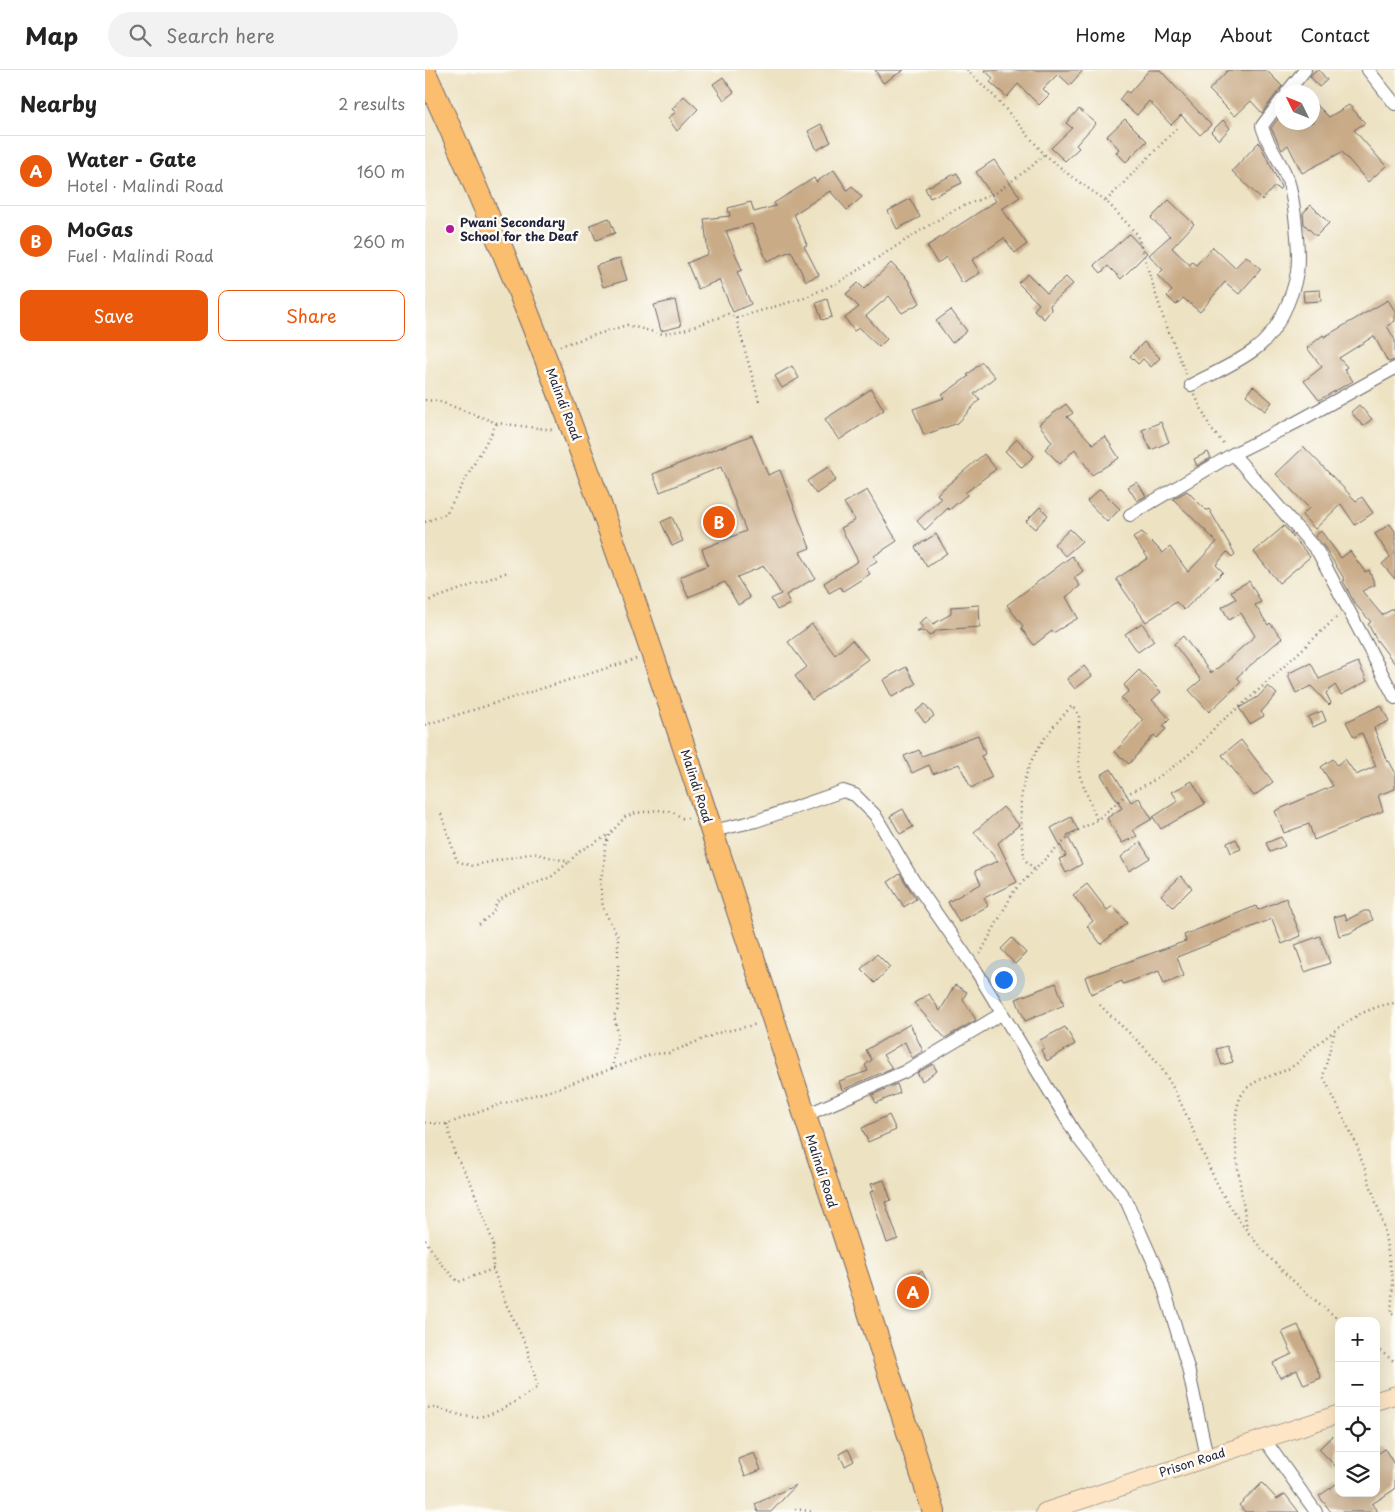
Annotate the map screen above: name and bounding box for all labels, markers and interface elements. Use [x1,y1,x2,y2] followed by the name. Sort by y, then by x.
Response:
[108,12,458,57] search box
[25,17,78,53] text: Map
[126,21,154,49] icon: search
[166,21,275,49] text: Search here
[1075,21,1125,48] text: Home
[1153,21,1192,48] text: Map
[1220,21,1272,48] text: About
[1300,21,1370,48] text: Contact
[1275,85,1320,130] north arrow
[20,87,97,119] text: Nearby
[338,91,405,115] text: 2 results
[67,145,196,173] text: Water - Gate
[30,159,42,183] text: A
[357,159,405,183] text: 160 m
[67,173,224,197] text: Hotel · Malindi Road
[460,213,579,245] place label: Pwani Secondary School for the Deaf
[67,215,133,243] text: MoGas
[444,223,456,235] marker: Pwani Secondary School for the Deaf
[31,229,41,253] text: B
[353,229,405,253] text: 260 m
[67,243,214,267] text: Fuel · Malindi Road
[20,290,208,341] button: Save
[218,290,405,341] button: Share
[542,365,586,443] street label: Malindi Road
[703,503,735,541] pin: B
[677,747,717,825] street label: Malindi Road
[991,967,1017,993] your location
[802,1132,842,1210] street label: Malindi Road
[897,1273,929,1311] pin: A
[1335,1317,1380,1497] map controls
[1335,1317,1380,1362] button: +
[1335,1362,1380,1407] button: −
[1335,1407,1380,1452] button: locate
[1157,1443,1227,1481] street label: Prison Road
[1335,1452,1380,1497] button: layers

